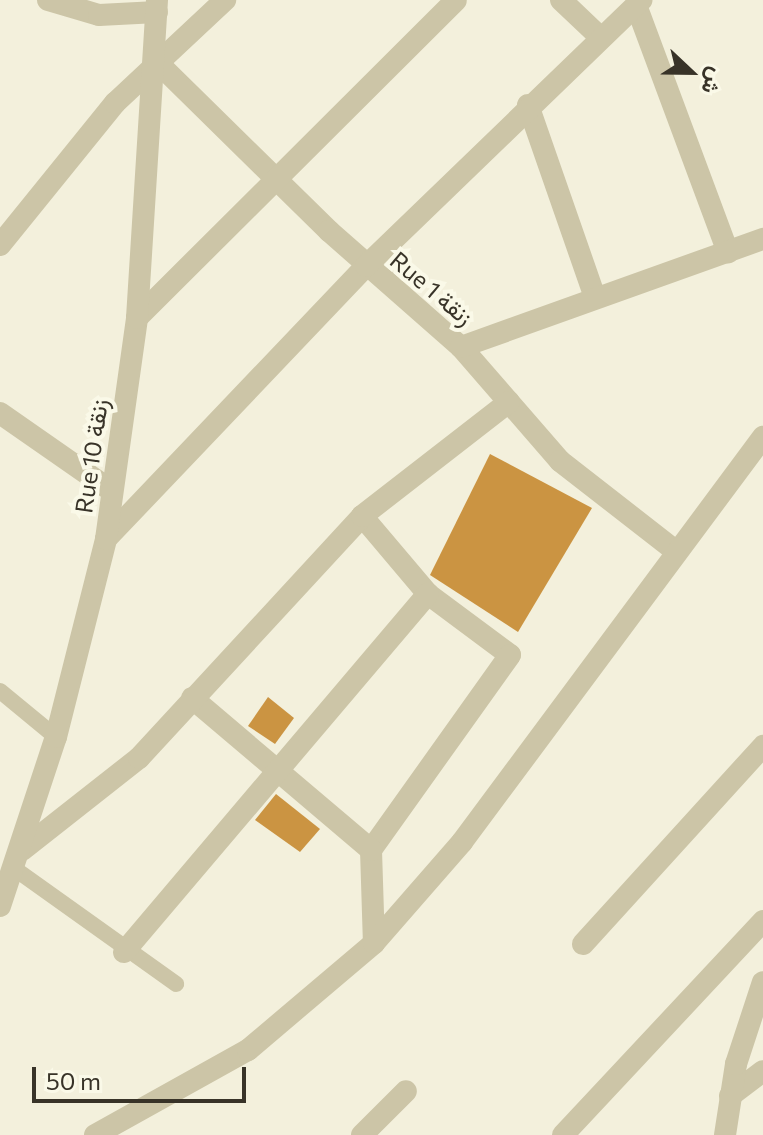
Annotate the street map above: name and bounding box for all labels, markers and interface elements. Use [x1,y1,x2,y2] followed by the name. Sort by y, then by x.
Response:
[651,32,731,112] north arrow
[696,64,731,98] text: ش
[385,245,479,331] street label: Rue 1 زنقة
[69,397,113,515] street label: Rue 10 زنقة
[36,1051,250,1101] scale bar
[46,1066,101,1095] text: 50 m

